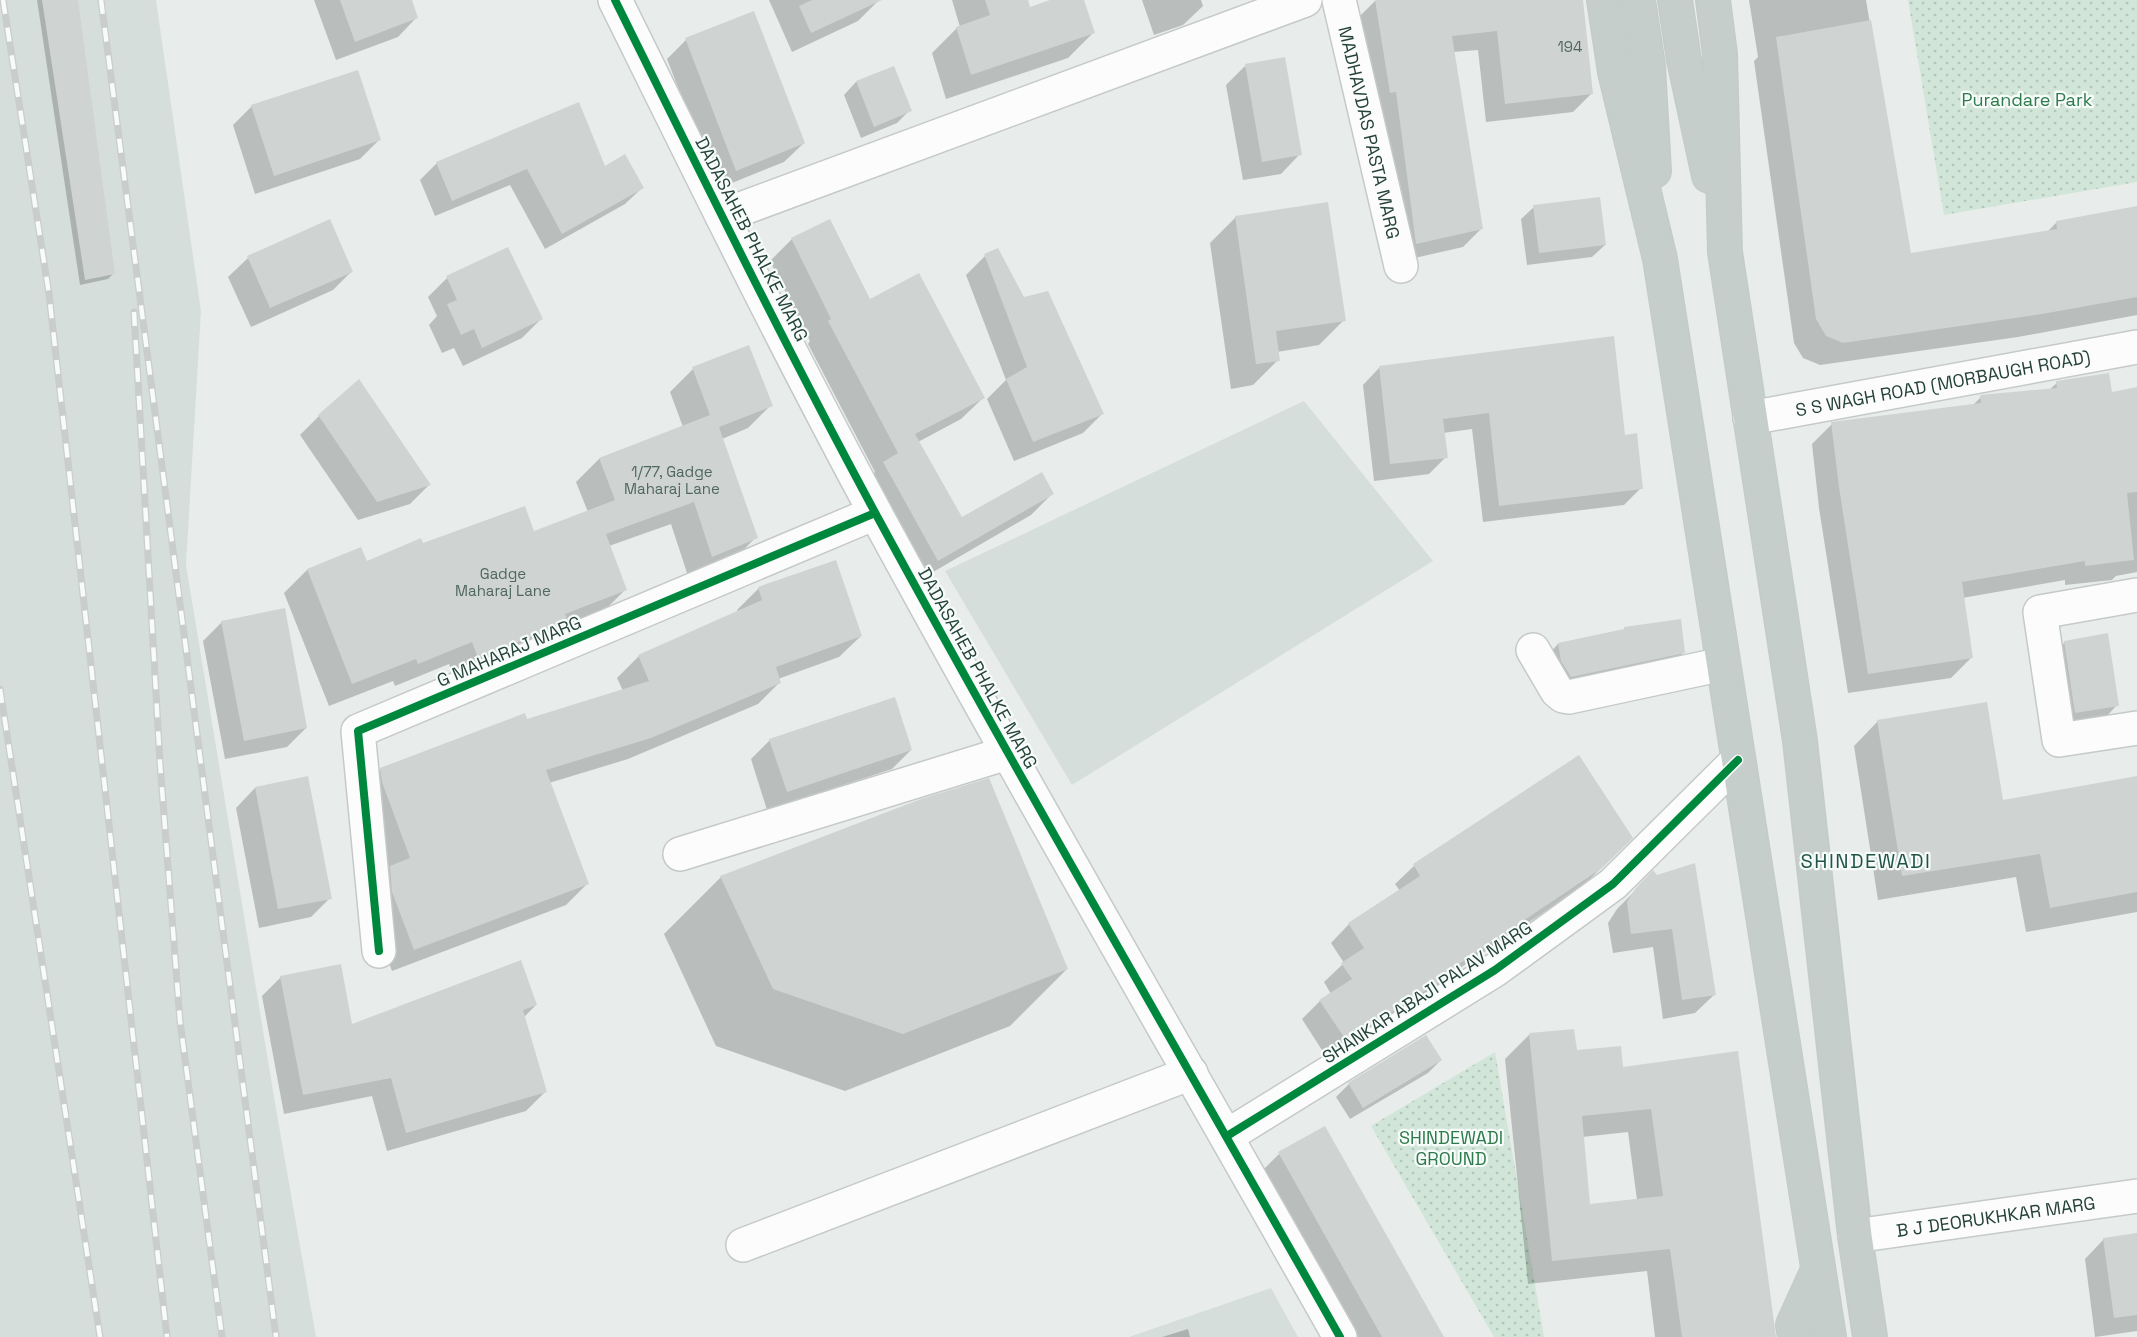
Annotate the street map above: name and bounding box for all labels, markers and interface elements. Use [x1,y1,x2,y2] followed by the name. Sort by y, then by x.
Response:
[1334,24,1406,241] street label: MADHAVDAS PASTA MARG
[1558,37,1582,56] house number: 194
[1962,88,2093,111] park label: Purandare Park
[690,133,814,345] street label: DADASAHEB PHALKE MARG
[1793,344,2092,421] street label: S S WAGH ROAD (MORBAUGH ROAD)
[624,462,720,498] house number: 1/77, Gadge Maharaj Lane
[913,563,1043,773] street label: DADASAHEB PHALKE MARG
[455,564,551,600] house number: Gadge Maharaj Lane
[433,610,585,692] street label: G MAHARAJ MARG
[1801,848,1931,874] district label: SHINDEWADI
[1318,916,1536,1068] street label: SHANKAR ABAJI PALAV MARG
[1399,1126,1503,1170] park label: SHINDEWADI GROUND
[1895,1191,2097,1242] street label: B J DEORUKHKAR MARG

